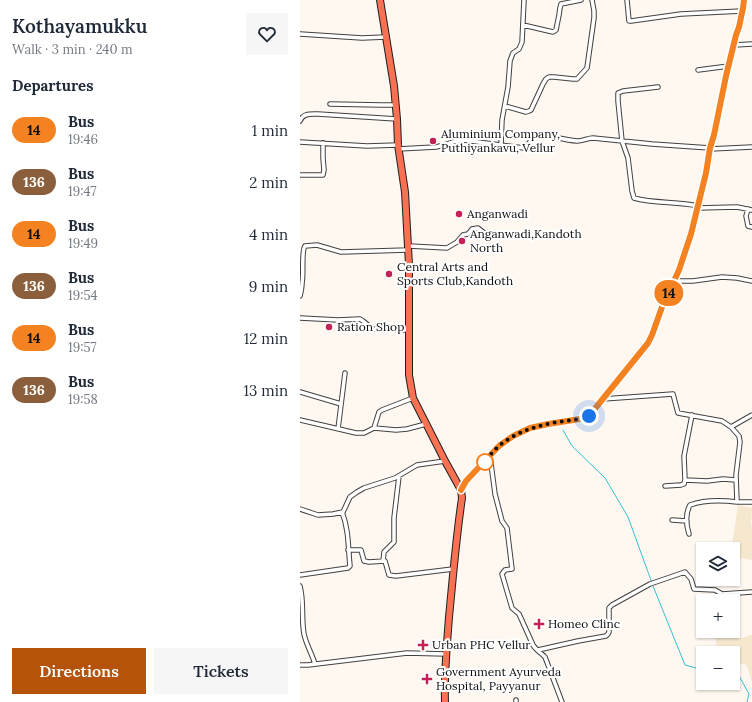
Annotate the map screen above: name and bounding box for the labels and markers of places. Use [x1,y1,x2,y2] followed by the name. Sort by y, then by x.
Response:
[440,126,560,155] place label: Aluminium Company, Puthiyankavu, Vellur
[428,136,438,146] marker: Aluminium Company, Puthiyankavu, Vellur
[466,206,528,221] place label: Anganwadi
[454,209,464,219] marker: Anganwadi
[469,226,582,255] place label: Anganwadi,Kandoth North
[457,236,467,246] marker: Anganwadi,Kandoth North
[397,259,513,288] place label: Central Arts and Sports Club,Kandoth
[384,269,394,279] marker: Central Arts and Sports Club,Kandoth
[337,319,404,334] place label: Ration Shop
[324,322,334,332] marker: Ration Shop
[476,453,494,471] unlabelled marker
[548,616,620,631] place label: Homeo Clinc
[533,618,545,630] marker: Homeo Clinc
[432,637,531,652] place label: Urban PHC Vellur
[417,639,429,651] marker: Urban PHC Vellur
[436,664,561,693] place label: Government Ayurveda Hospital, Payyanur
[421,673,433,685] marker: Government Ayurveda Hospital, Payyanur

